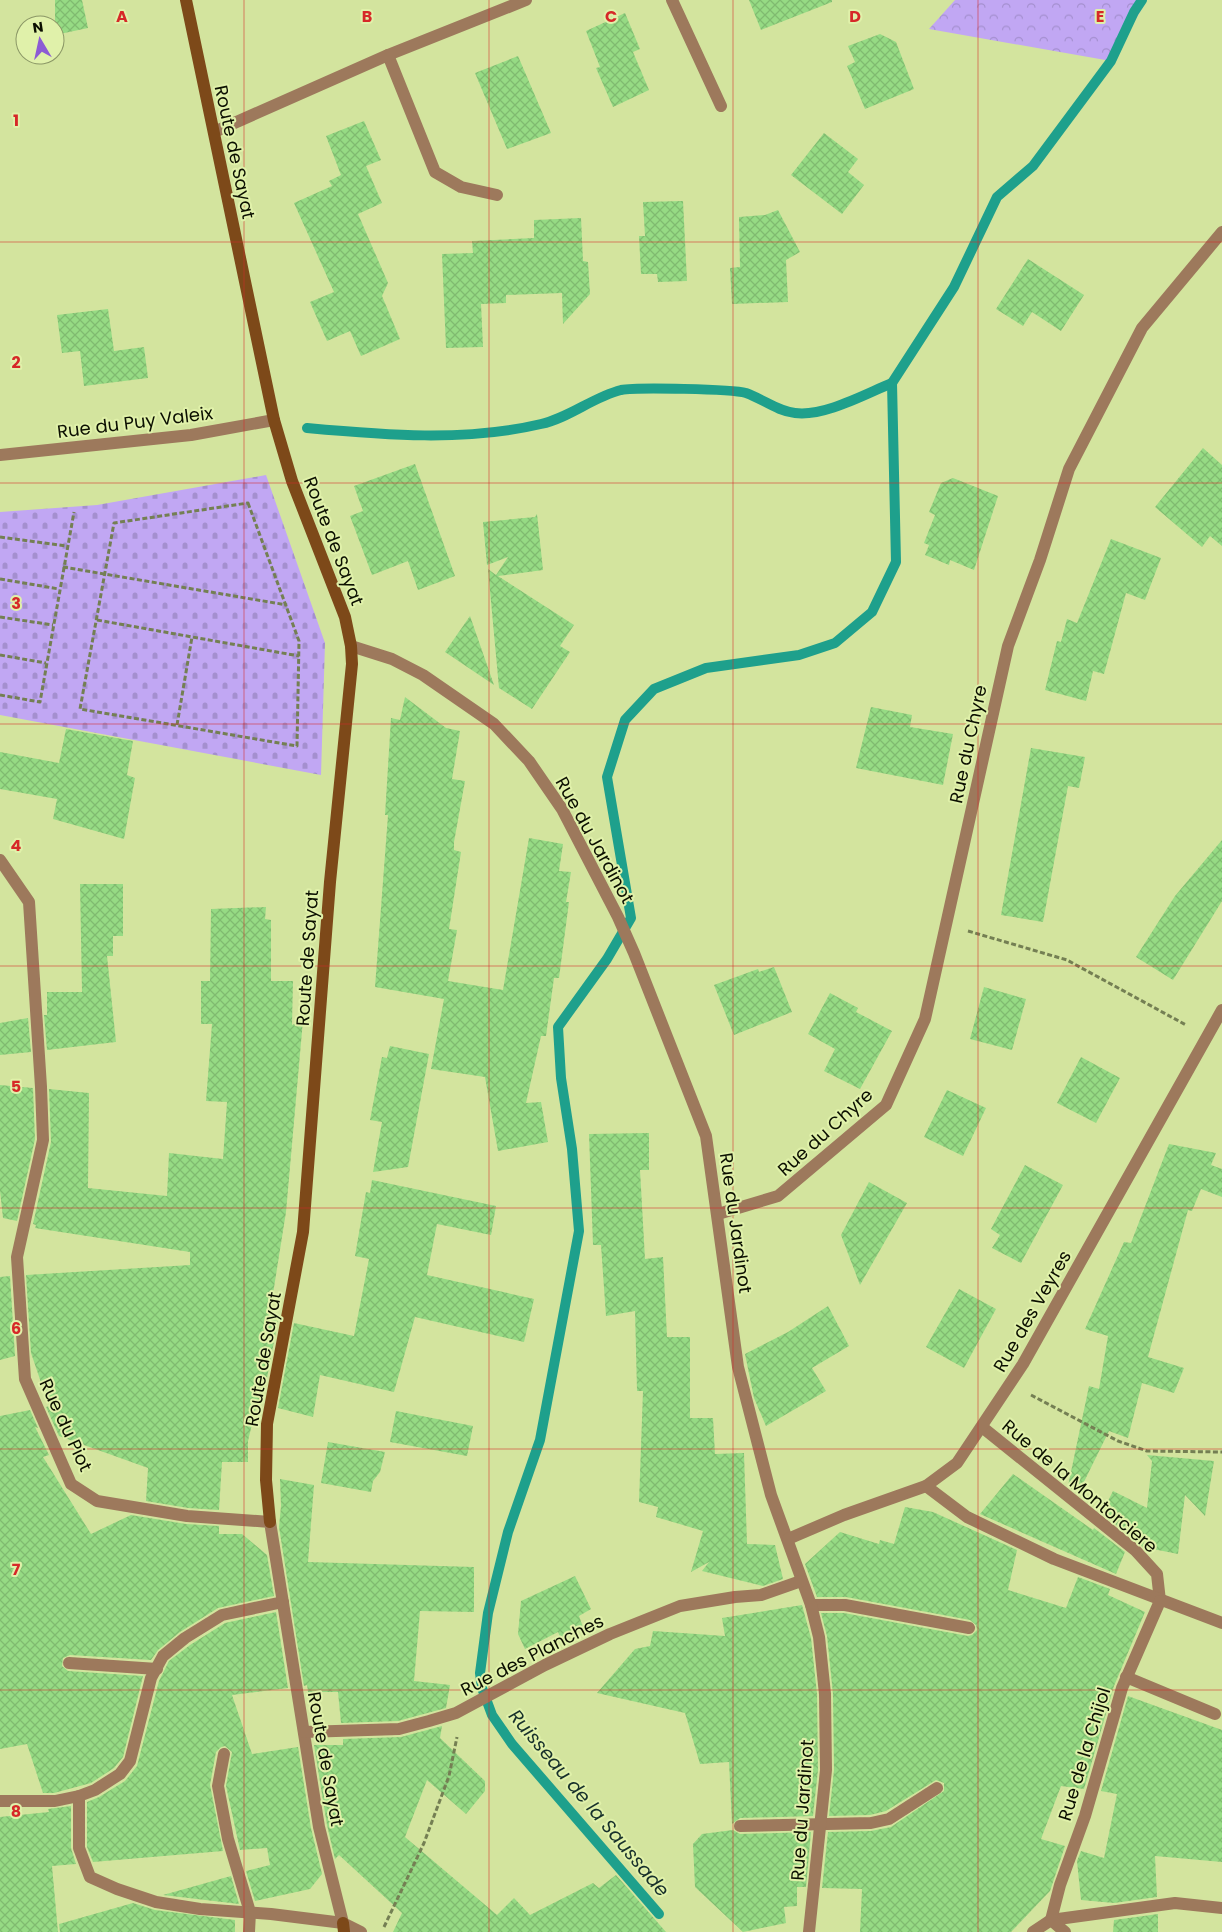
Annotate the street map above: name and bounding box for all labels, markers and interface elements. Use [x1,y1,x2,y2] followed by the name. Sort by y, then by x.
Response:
[116,5,128,28] text: A
[362,5,372,28] text: B
[605,5,617,28] text: C
[849,5,861,28] text: D
[1096,5,1104,28] text: E
[15,15,65,65] north arrow
[31,16,45,38] text: N
[209,83,261,221] street label: Route de Sayat
[13,109,19,132] text: 1
[11,351,21,374] text: 2
[56,400,215,444] street label: Rue du Puy Valeix
[298,473,370,609] street label: Route de Sayat
[11,592,21,615] text: 3
[943,683,993,805] street label: Rue du Chyre
[550,772,640,908] street label: Rue du Jardinot
[11,834,22,857] text: 4
[290,889,324,1027] street label: Route de Sayat
[11,1075,21,1098] text: 5
[772,1082,878,1182] street label: Rue du Chyre
[714,1151,758,1295] street label: Rue du Jardinot
[987,1246,1077,1376] street label: Rue des Veyres
[239,1290,287,1428] street label: Route de Sayat
[11,1317,21,1340] text: 6
[34,1374,98,1476] street label: Rue du Piot
[997,1414,1163,1558] street label: Rue de la Montorciere
[12,1558,21,1581] text: 7
[456,1608,608,1702] street label: Rue des Planches
[1052,1684,1116,1824] street label: Rue de la Chijol
[302,1690,350,1828] street label: Route de Sayat
[502,1703,676,1903] water label: Ruisseau de la Saussade
[785,1739,819,1881] street label: Rue du Jardinot
[11,1800,21,1823] text: 8

